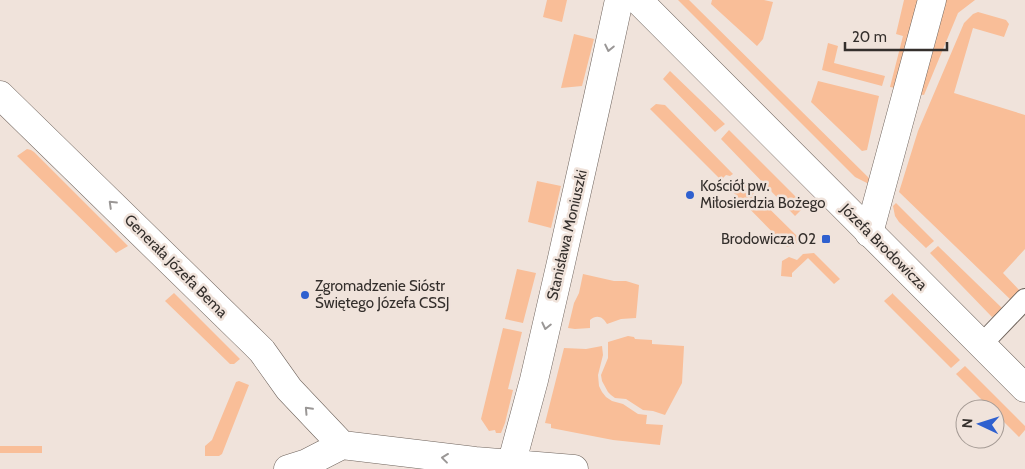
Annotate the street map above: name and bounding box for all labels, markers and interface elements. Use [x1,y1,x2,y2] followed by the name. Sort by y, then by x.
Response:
[845,20,948,52] scale bar
[852,28,887,46] text: 20 m
[604,43,615,52] one-way arrow
[543,168,591,302] street label: Stanisława Moniuszki
[700,177,825,212] place label: Kościół pw. Miłosierdzia Bożego
[684,189,696,201] marker: Kościół pw. Miłosierdzia Bożego
[836,199,932,295] street label: Józefa Brodowicza
[109,201,118,210] one-way arrow
[121,211,232,322] street label: Generała Józefa Bema
[721,230,816,248] place label: Brodowicza 02
[820,233,832,245] marker: Brodowicza 02
[315,277,450,312] place label: Zgromadzenie Sióstr Świętego Józefa CSSJ
[299,289,311,301] marker: Zgromadzenie Sióstr Świętego Józefa CSSJ
[541,321,552,330] one-way arrow
[955,399,1005,449] north arrow
[305,407,314,416] one-way arrow
[958,418,976,429] text: N
[441,453,449,464] one-way arrow

